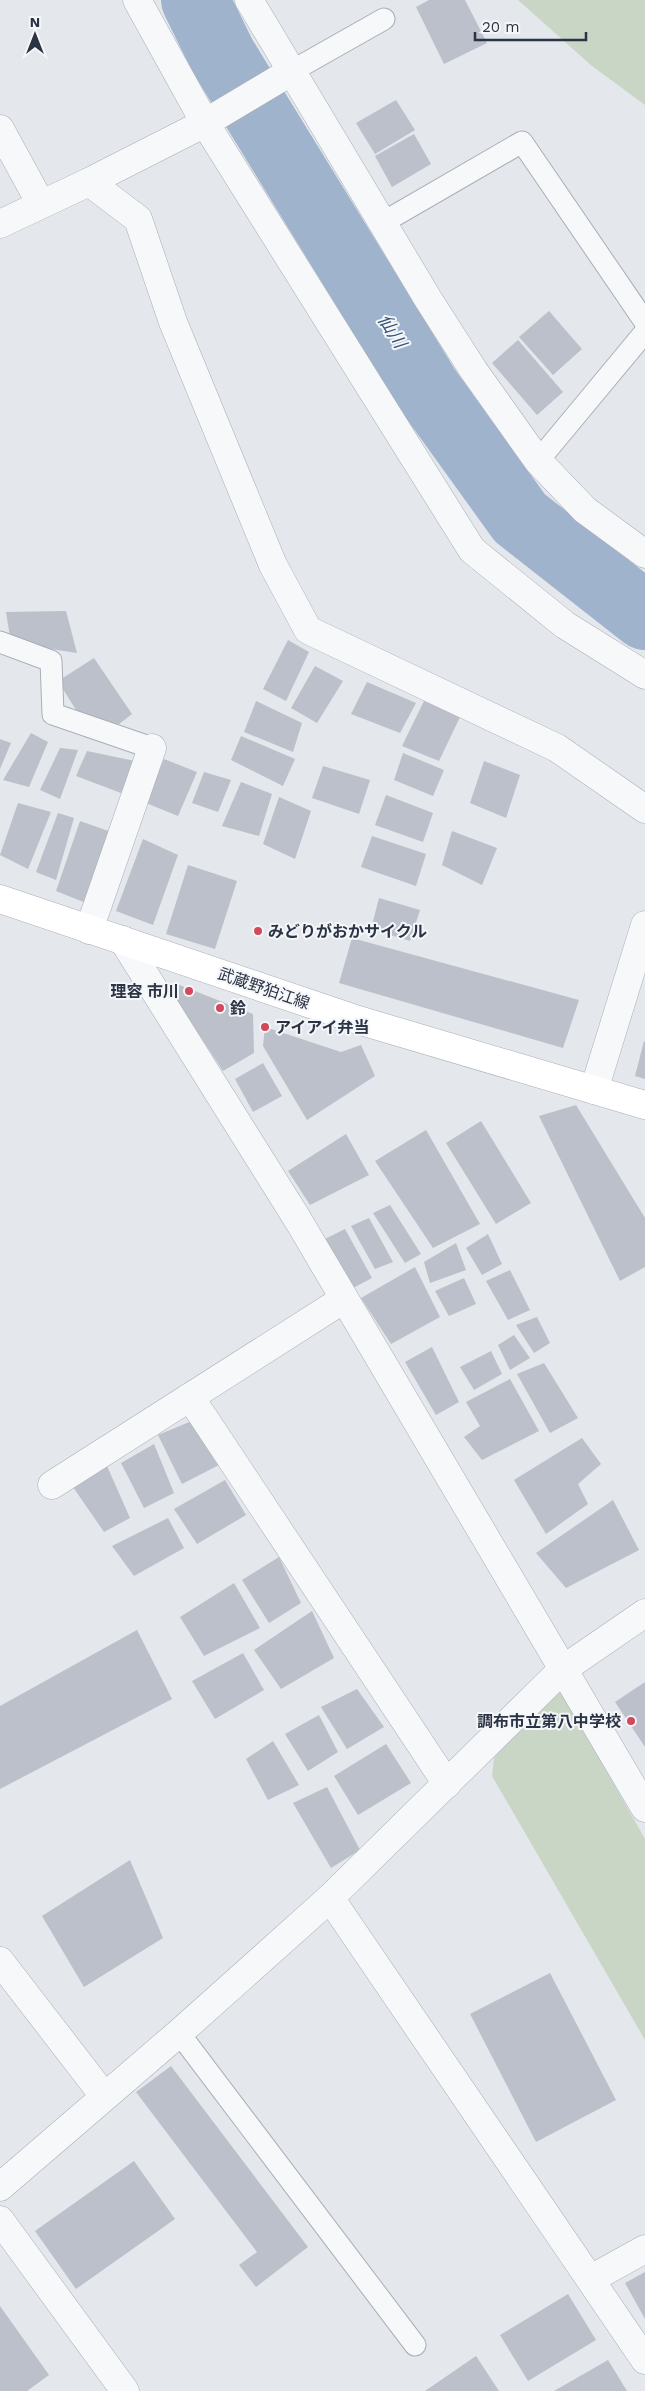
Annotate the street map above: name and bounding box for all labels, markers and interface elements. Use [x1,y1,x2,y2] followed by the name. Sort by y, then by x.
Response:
[10,10,60,60] north arrow
[475,10,586,42] scale bar
[30,14,40,30] text: N
[482,18,520,36] text: 20 m
[374,310,412,353] water label: 仙川
[268,922,427,941] place label: みどりがおかサイクル
[252,925,264,937] marker: みどりがおかサイクル
[215,964,312,1013] street label: 武蔵野狛江線
[110,982,179,1001] place label: 理容 市川
[183,985,195,997] marker: 理容 市川
[230,999,246,1018] place label: 鈴
[214,1002,226,1014] marker: 鈴
[275,1018,369,1037] place label: アイアイ弁当
[259,1021,271,1033] marker: アイアイ弁当
[477,1712,621,1731] place label: 調布市立第八中学校
[625,1715,637,1727] marker: 調布市立第八中学校

